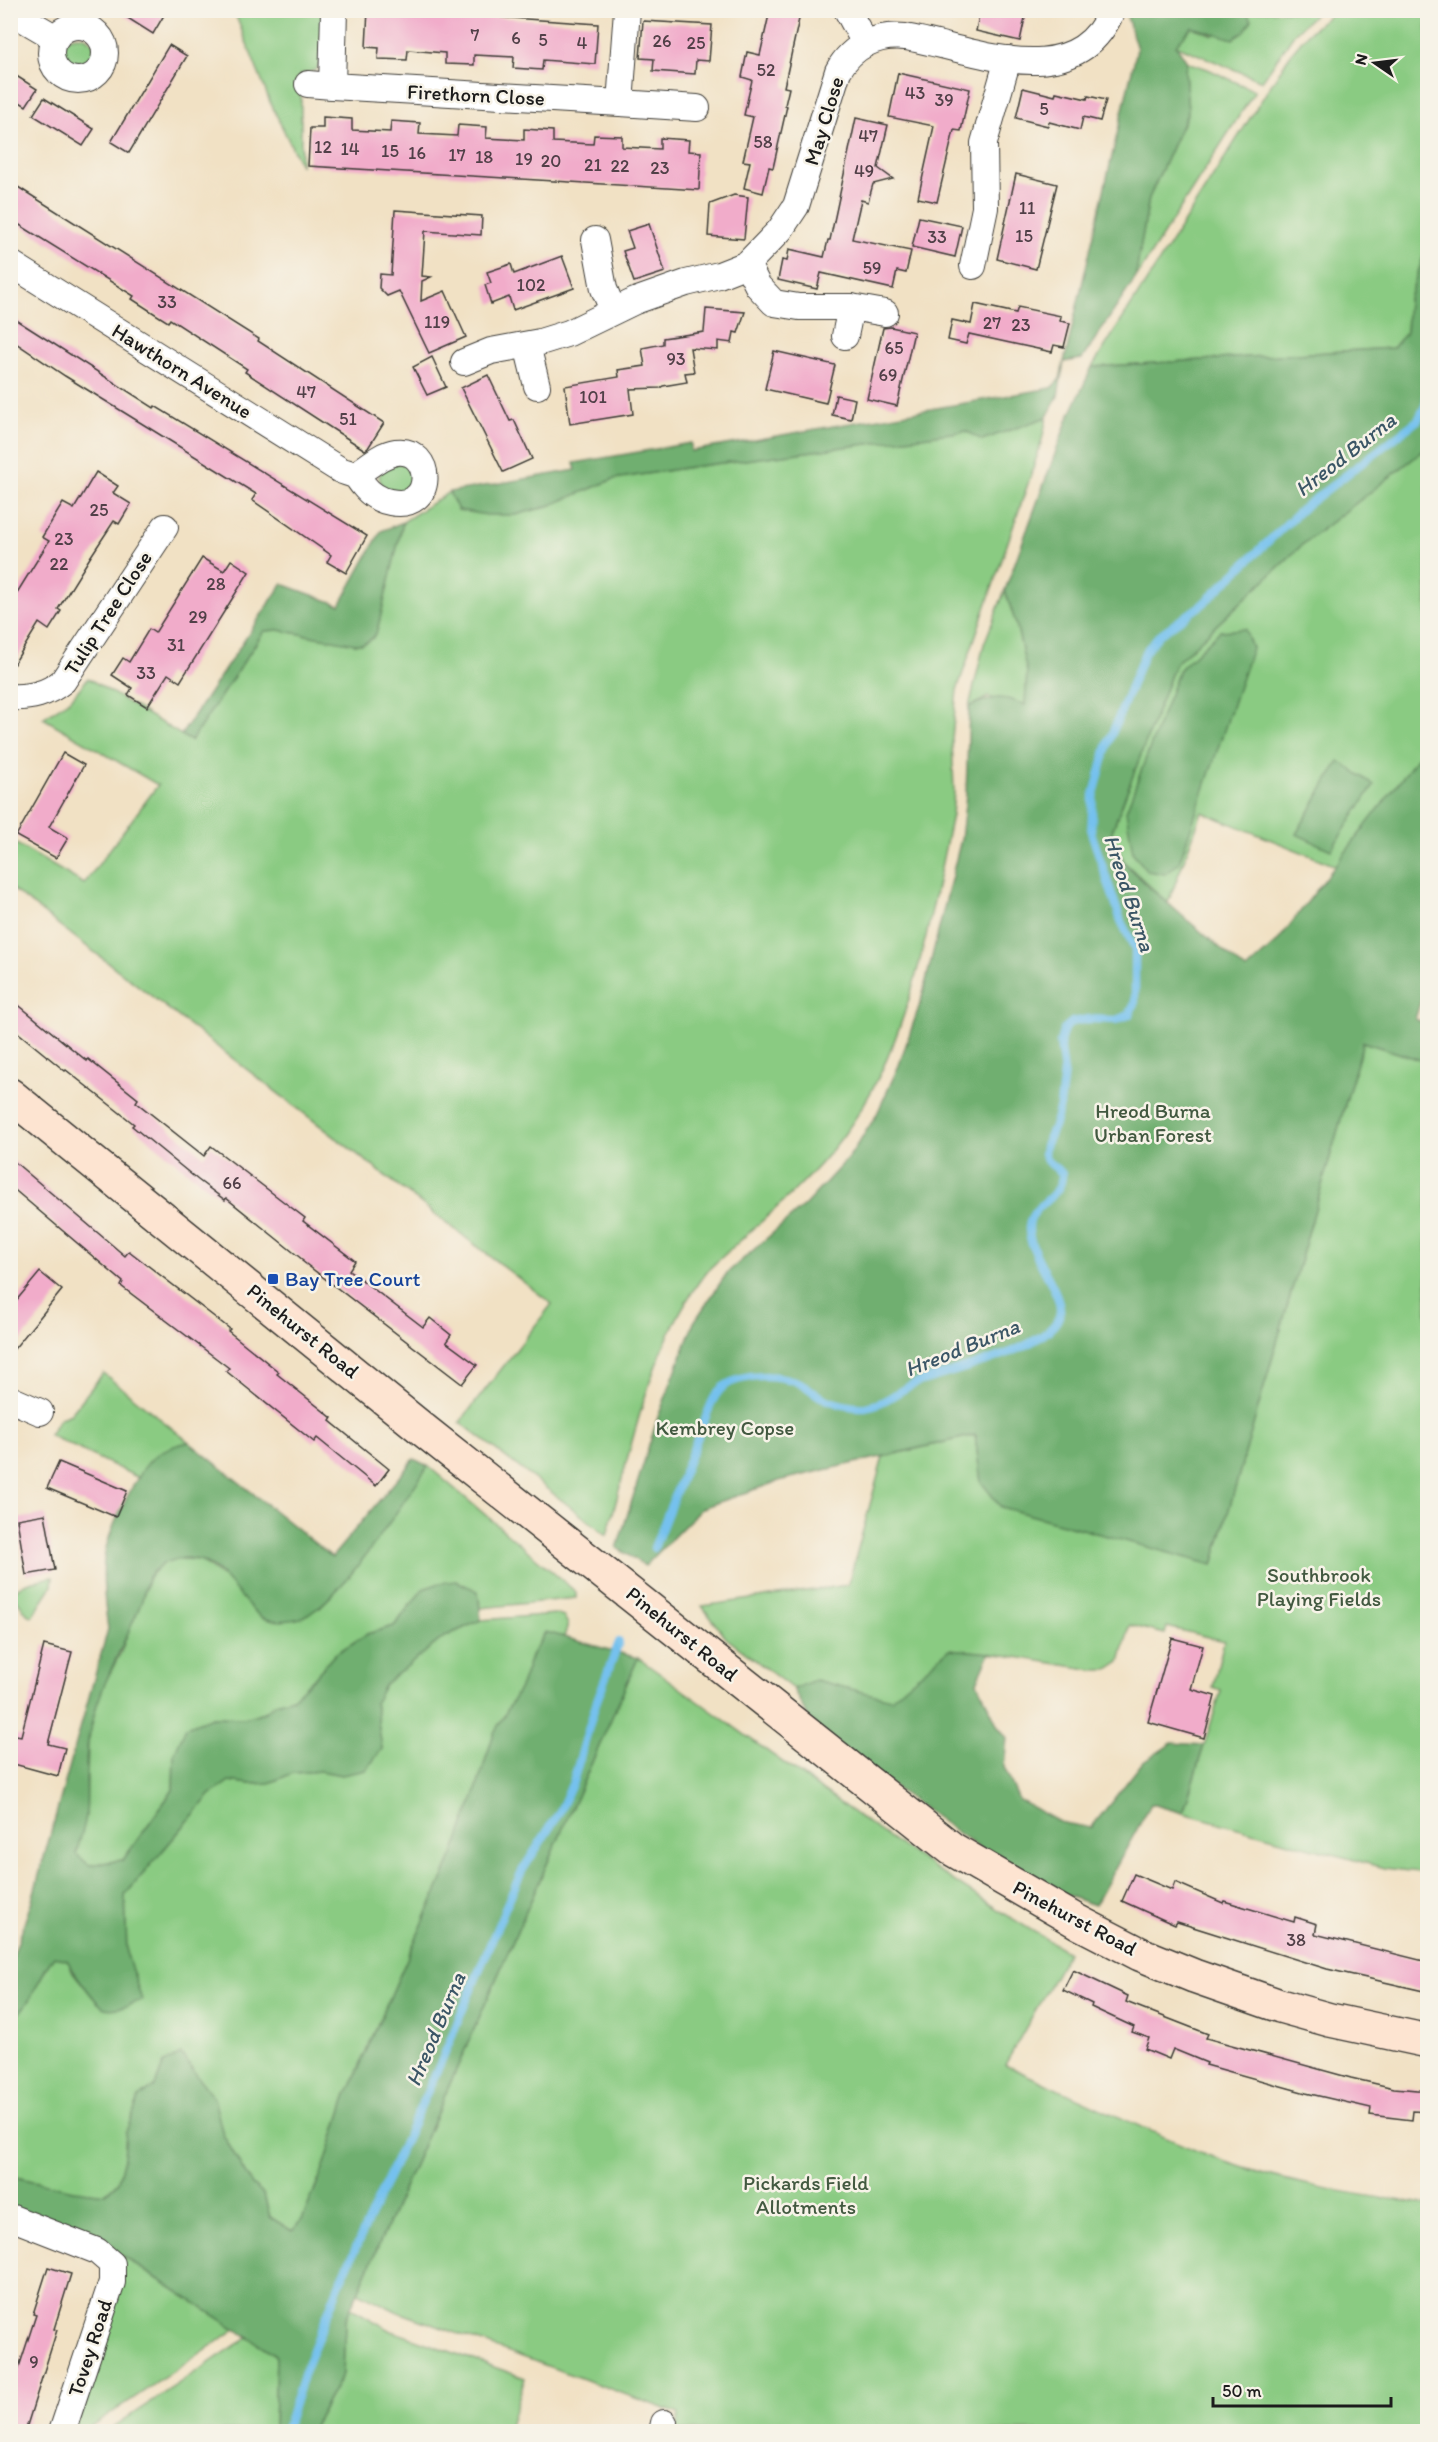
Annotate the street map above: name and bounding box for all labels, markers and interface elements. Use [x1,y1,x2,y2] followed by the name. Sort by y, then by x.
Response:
[471,24,480,46] house number: 7
[511,27,521,49] house number: 6
[538,29,548,51] house number: 5
[653,30,672,52] house number: 26
[577,32,588,54] house number: 4
[687,32,705,54] house number: 25
[1345,33,1405,93] north arrow
[1350,52,1371,67] text: N
[757,59,776,81] house number: 52
[798,73,849,168] street label: May Close
[406,78,546,111] street label: Firethorn Close
[905,82,925,104] house number: 43
[934,89,954,111] house number: 39
[1039,98,1049,120] house number: 5
[858,125,878,147] house number: 47
[753,131,773,153] house number: 58
[314,136,332,158] house number: 12
[340,138,360,160] house number: 14
[381,140,399,162] house number: 15
[408,142,426,164] house number: 16
[448,144,466,166] house number: 17
[475,146,493,168] house number: 18
[515,148,533,170] house number: 19
[541,150,561,172] house number: 20
[584,154,602,176] house number: 21
[611,155,630,177] house number: 22
[650,157,670,179] house number: 23
[854,160,874,182] house number: 49
[1019,197,1035,219] house number: 11
[1015,225,1033,247] house number: 15
[927,226,947,248] house number: 33
[863,257,881,279] house number: 59
[517,274,546,296] house number: 102
[157,291,177,313] house number: 33
[424,311,450,333] house number: 119
[983,312,1001,334] house number: 27
[1011,314,1031,336] house number: 23
[108,317,257,424] street label: Hawthorn Avenue
[885,337,903,359] house number: 65
[666,348,686,370] house number: 93
[879,364,897,386] house number: 69
[296,381,316,403] house number: 47
[579,386,607,408] house number: 101
[1289,406,1402,502] water label: Hreod Burna
[339,408,357,430] house number: 51
[90,499,108,521] house number: 25
[54,528,74,550] house number: 23
[58,546,157,679] street label: Tulip Tree Close
[50,553,69,575] house number: 22
[206,573,226,595] house number: 28
[189,606,207,628] house number: 29
[167,634,185,656] house number: 31
[136,662,156,684] house number: 33
[1098,831,1161,955] water label: Hreod Burna
[1094,1098,1212,1147] park label: Hreod Burna Urban Forest
[222,1172,242,1194] house number: 66
[285,1266,420,1291] place label: Bay Tree Court
[266,1272,280,1286] marker: Bay Tree Court
[242,1278,365,1384] street label: Pinehurst Road
[901,1312,1024,1383] water label: Hreod Burna
[656,1415,794,1440] park label: Kembrey Copse
[1257,1562,1381,1611] park label: Southbrook Playing Fields
[621,1581,744,1687] street label: Pinehurst Road
[1009,1874,1142,1961] street label: Pinehurst Road
[1286,1929,1306,1951] house number: 38
[399,1968,472,2090] water label: Hreod Burna
[743,2170,869,2219] park label: Pickards Field Allotments
[62,2296,117,2400] street label: Tovey Road
[29,2351,39,2373] house number: 9
[1213,2370,1392,2408] scale bar
[1222,2380,1262,2402] text: 50 m

